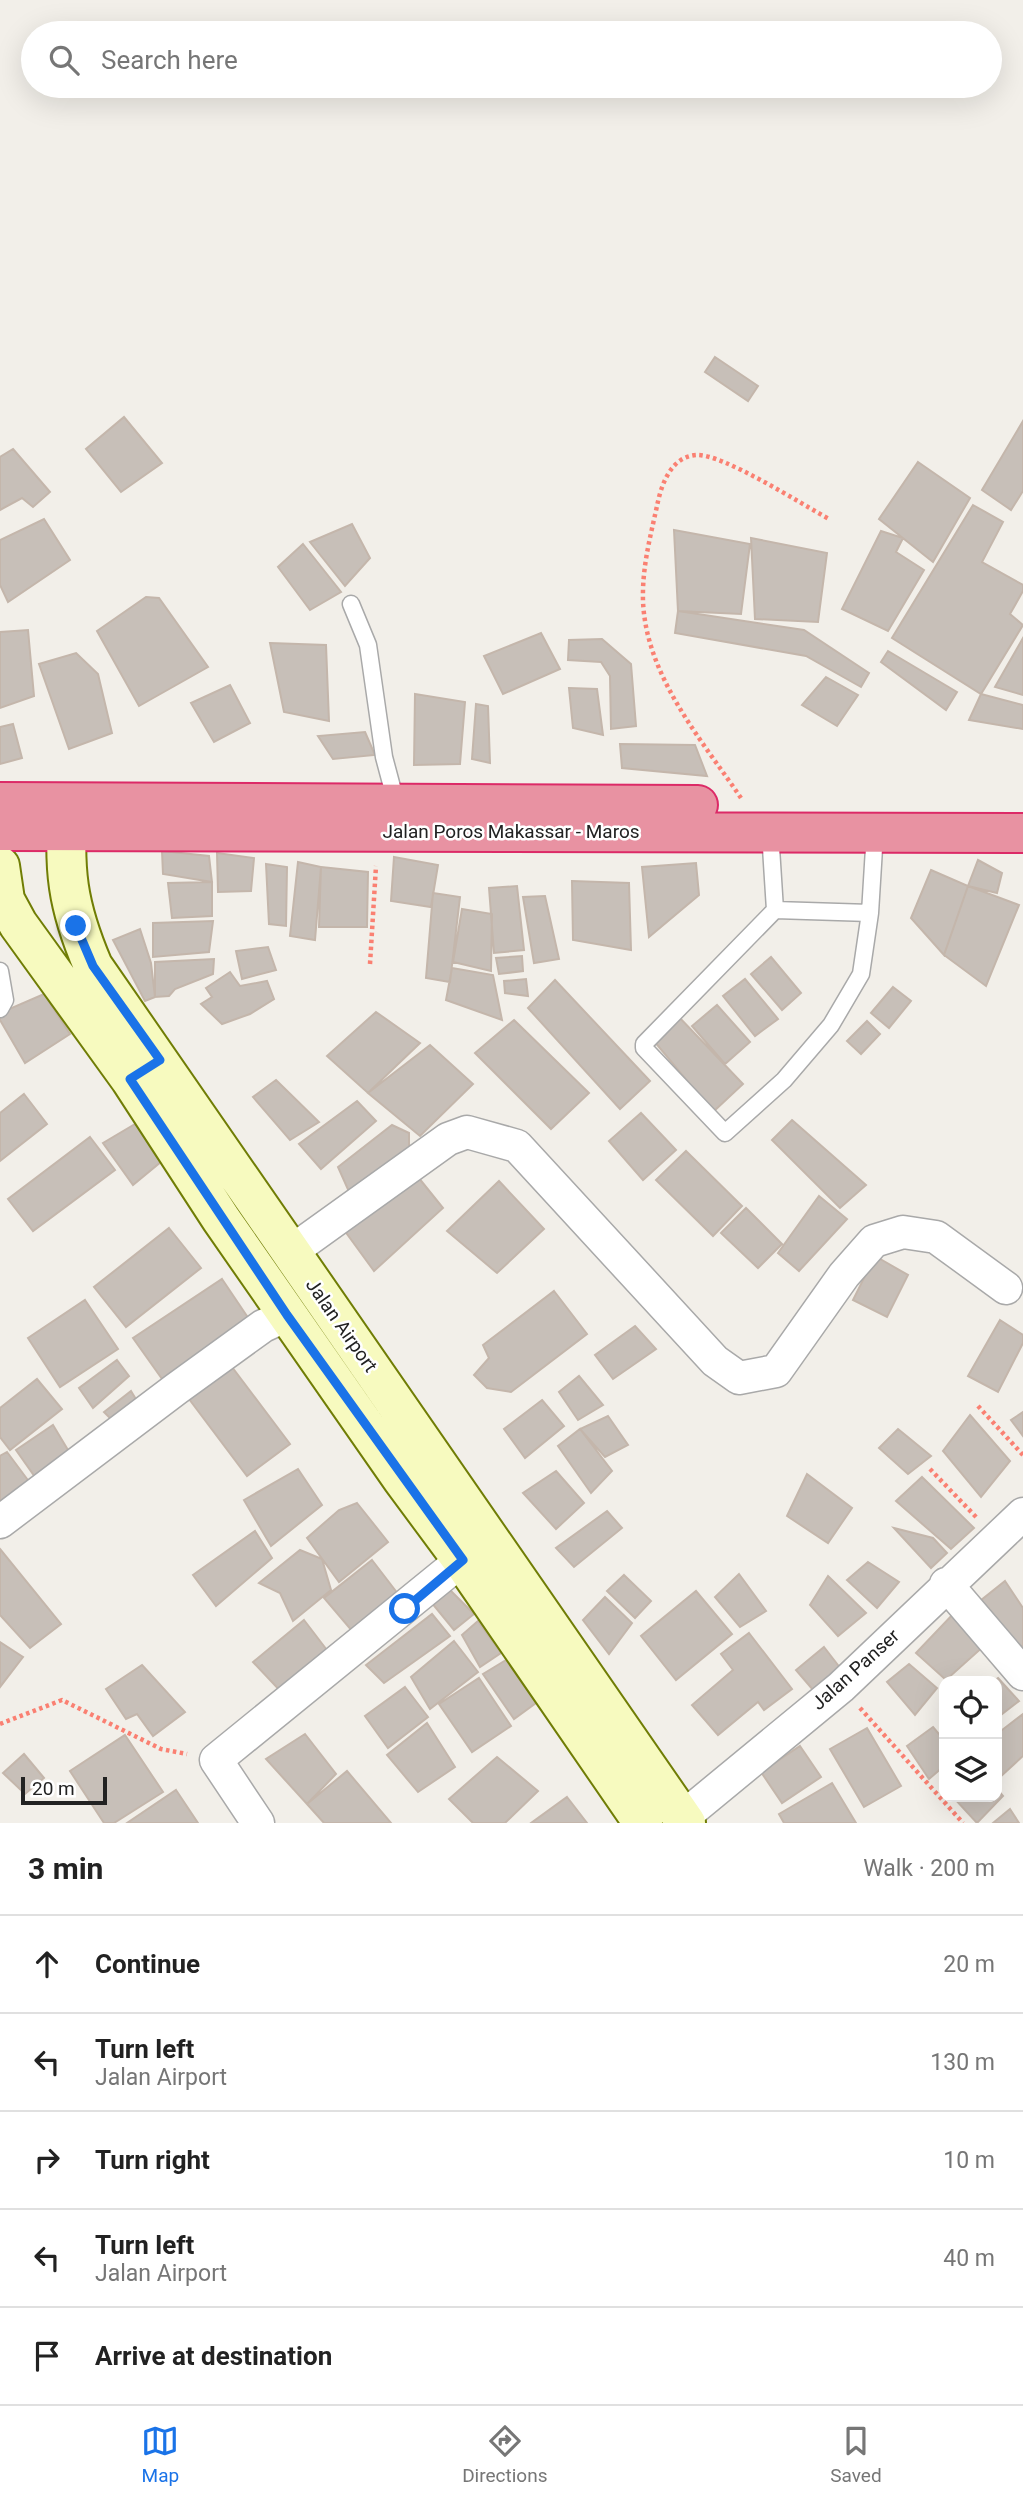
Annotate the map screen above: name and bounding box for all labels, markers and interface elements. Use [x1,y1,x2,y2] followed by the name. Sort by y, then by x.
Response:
[21,21,1002,98] search box
[45,41,83,79] icon: search
[101,45,238,75] text: Search here
[382,820,640,843] street label: Jalan Poros Makassar - Maros
[60,910,91,941] route end
[301,1274,382,1377] street label: Jalan Airport
[389,1593,420,1624] route start
[807,1624,904,1715] street label: Jalan Panser
[939,1676,1002,1802] map controls
[939,1676,1002,1739] button: locate
[939,1739,1002,1802] button: layers
[21,1774,107,1806] scale bar
[32,1777,75,1800] text: 20 m
[28,1851,103,1886] text: 3 min
[863,1855,995,1882] text: Walk · 200 m
[28,1945,66,1983] icon: ahead
[95,1949,200,1979] text: Continue
[943,1951,995,1978] text: 20 m
[95,2034,194,2064] text: Turn left
[28,2043,66,2081] icon: left
[930,2049,995,2076] text: 130 m
[95,2064,227,2091] text: Jalan Airport
[28,2141,66,2179] icon: right
[95,2145,210,2175] text: Turn right
[943,2147,995,2174] text: 10 m
[95,2230,194,2260] text: Turn left
[28,2239,66,2277] icon: left
[943,2245,995,2272] text: 40 m
[95,2260,227,2287] text: Jalan Airport
[28,2337,66,2375] icon: arrive
[95,2341,332,2371] text: Arrive at destination
[141,2422,179,2487] tab: Map
[462,2422,547,2487] tab: Directions
[830,2422,882,2487] tab: Saved

